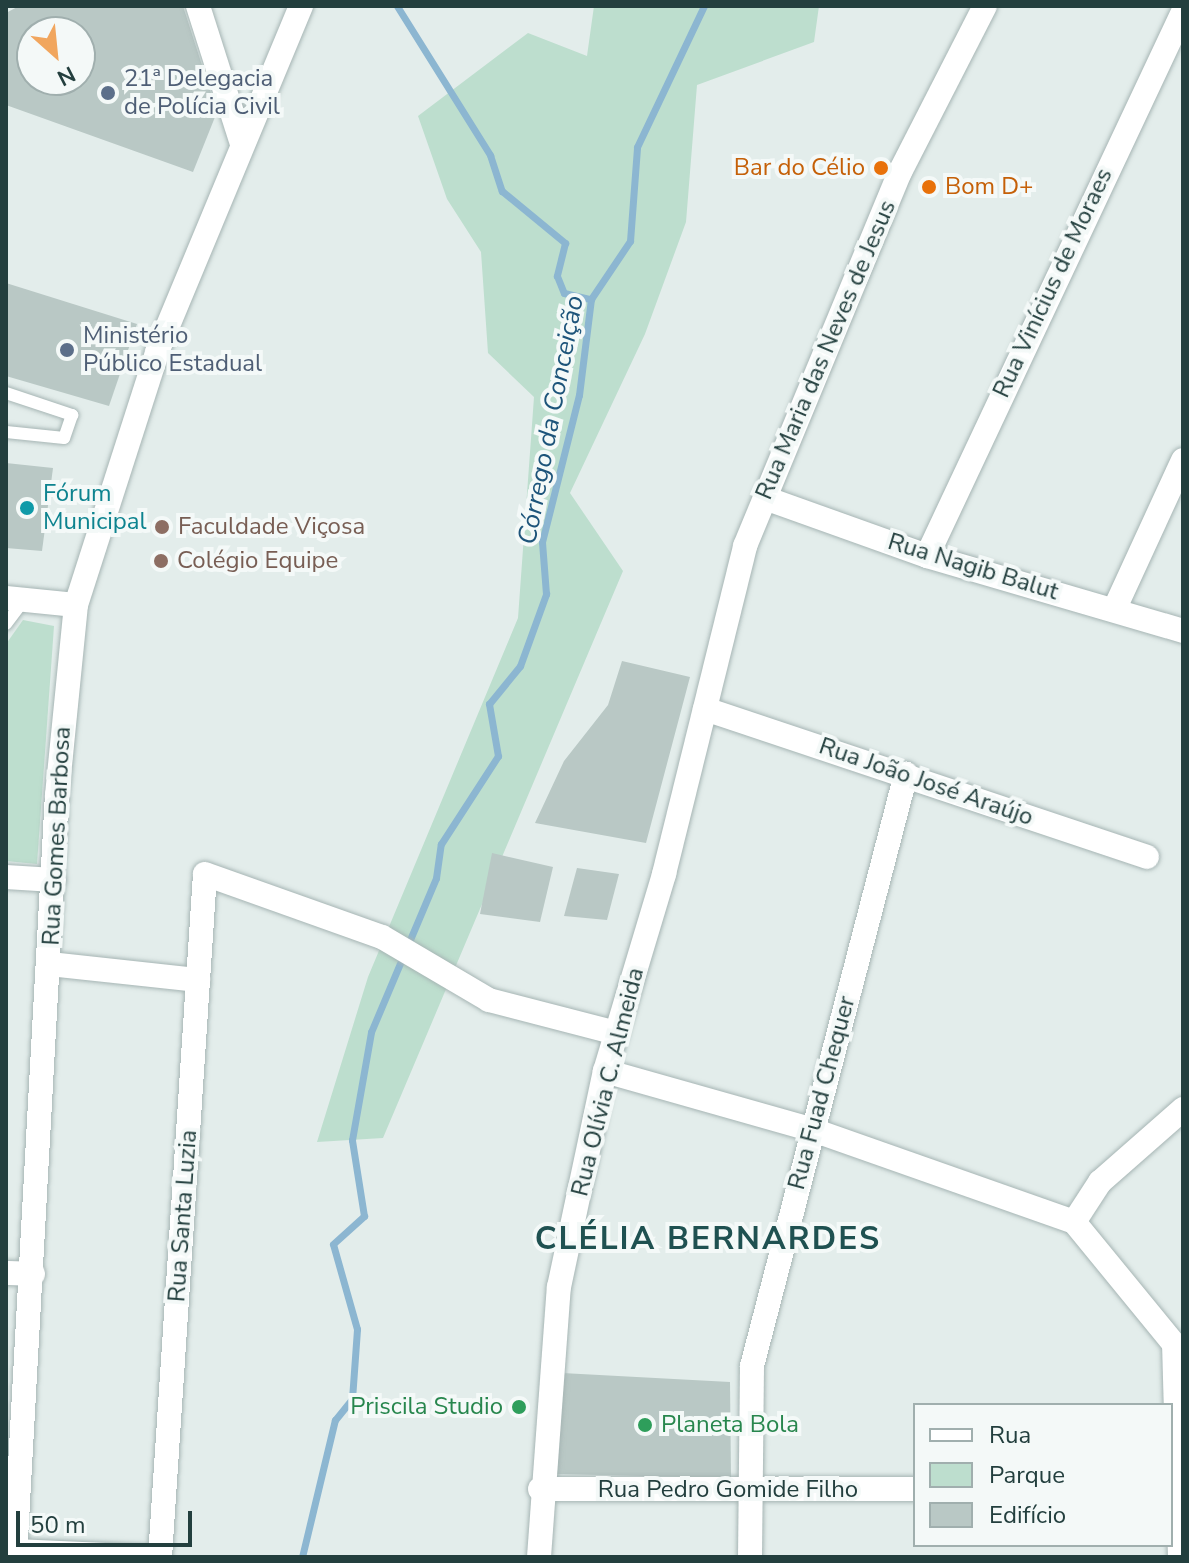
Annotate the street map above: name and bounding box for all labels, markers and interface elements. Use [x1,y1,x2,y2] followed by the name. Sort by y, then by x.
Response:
[16,16,96,96] north arrow
[52,58,80,93] text: N
[124,65,280,121] place label: 21ª Delegacia de Polícia Civil
[99,84,117,102] marker: 21ª Delegacia de Polícia Civil
[734,154,865,182] place label: Bar do Célio
[872,159,890,177] marker: Bar do Célio
[987,164,1119,402] street label: Rua Vinícius de Moraes
[945,173,1033,201] place label: Bom D+
[920,178,938,196] marker: Bom D+
[750,196,902,504] street label: Rua Maria das Neves de Jesus
[512,293,590,547] water label: Córrego da Conceição
[83,322,262,378] place label: Ministério Público Estadual
[58,341,76,359] marker: Ministério Público Estadual
[43,480,147,536] place label: Fórum Municipal
[18,499,36,517] marker: Fórum Municipal
[178,513,365,541] place label: Faculdade Viçosa
[153,518,171,536] marker: Faculdade Viçosa
[884,527,1062,607] street label: Rua Nagib Balut
[177,547,338,575] place label: Colégio Equipe
[152,552,170,570] marker: Colégio Equipe
[37,726,77,946] street label: Rua Gomes Barbosa
[815,732,1037,832] street label: Rua João José Araújo
[566,965,650,1199] street label: Rua Olívia C. Almeida
[782,993,862,1193] street label: Rua Fuad Chequer
[163,1129,203,1303] street label: Rua Santa Luzia
[535,1220,881,1258] district label: CLÉLIA BERNARDES
[350,1393,503,1421] place label: Priscila Studio
[510,1398,528,1416] marker: Priscila Studio
[913,1403,1173,1547] legend
[661,1411,799,1439] place label: Planeta Bola
[636,1416,654,1434] marker: Planeta Bola
[989,1419,1031,1451] text: Rua
[989,1459,1065,1491] text: Parque
[598,1476,858,1504] street label: Rua Pedro Gomide Filho
[20,1495,196,1545] scale bar
[989,1499,1066,1531] text: Edifício
[30,1509,86,1541] text: 50 m

